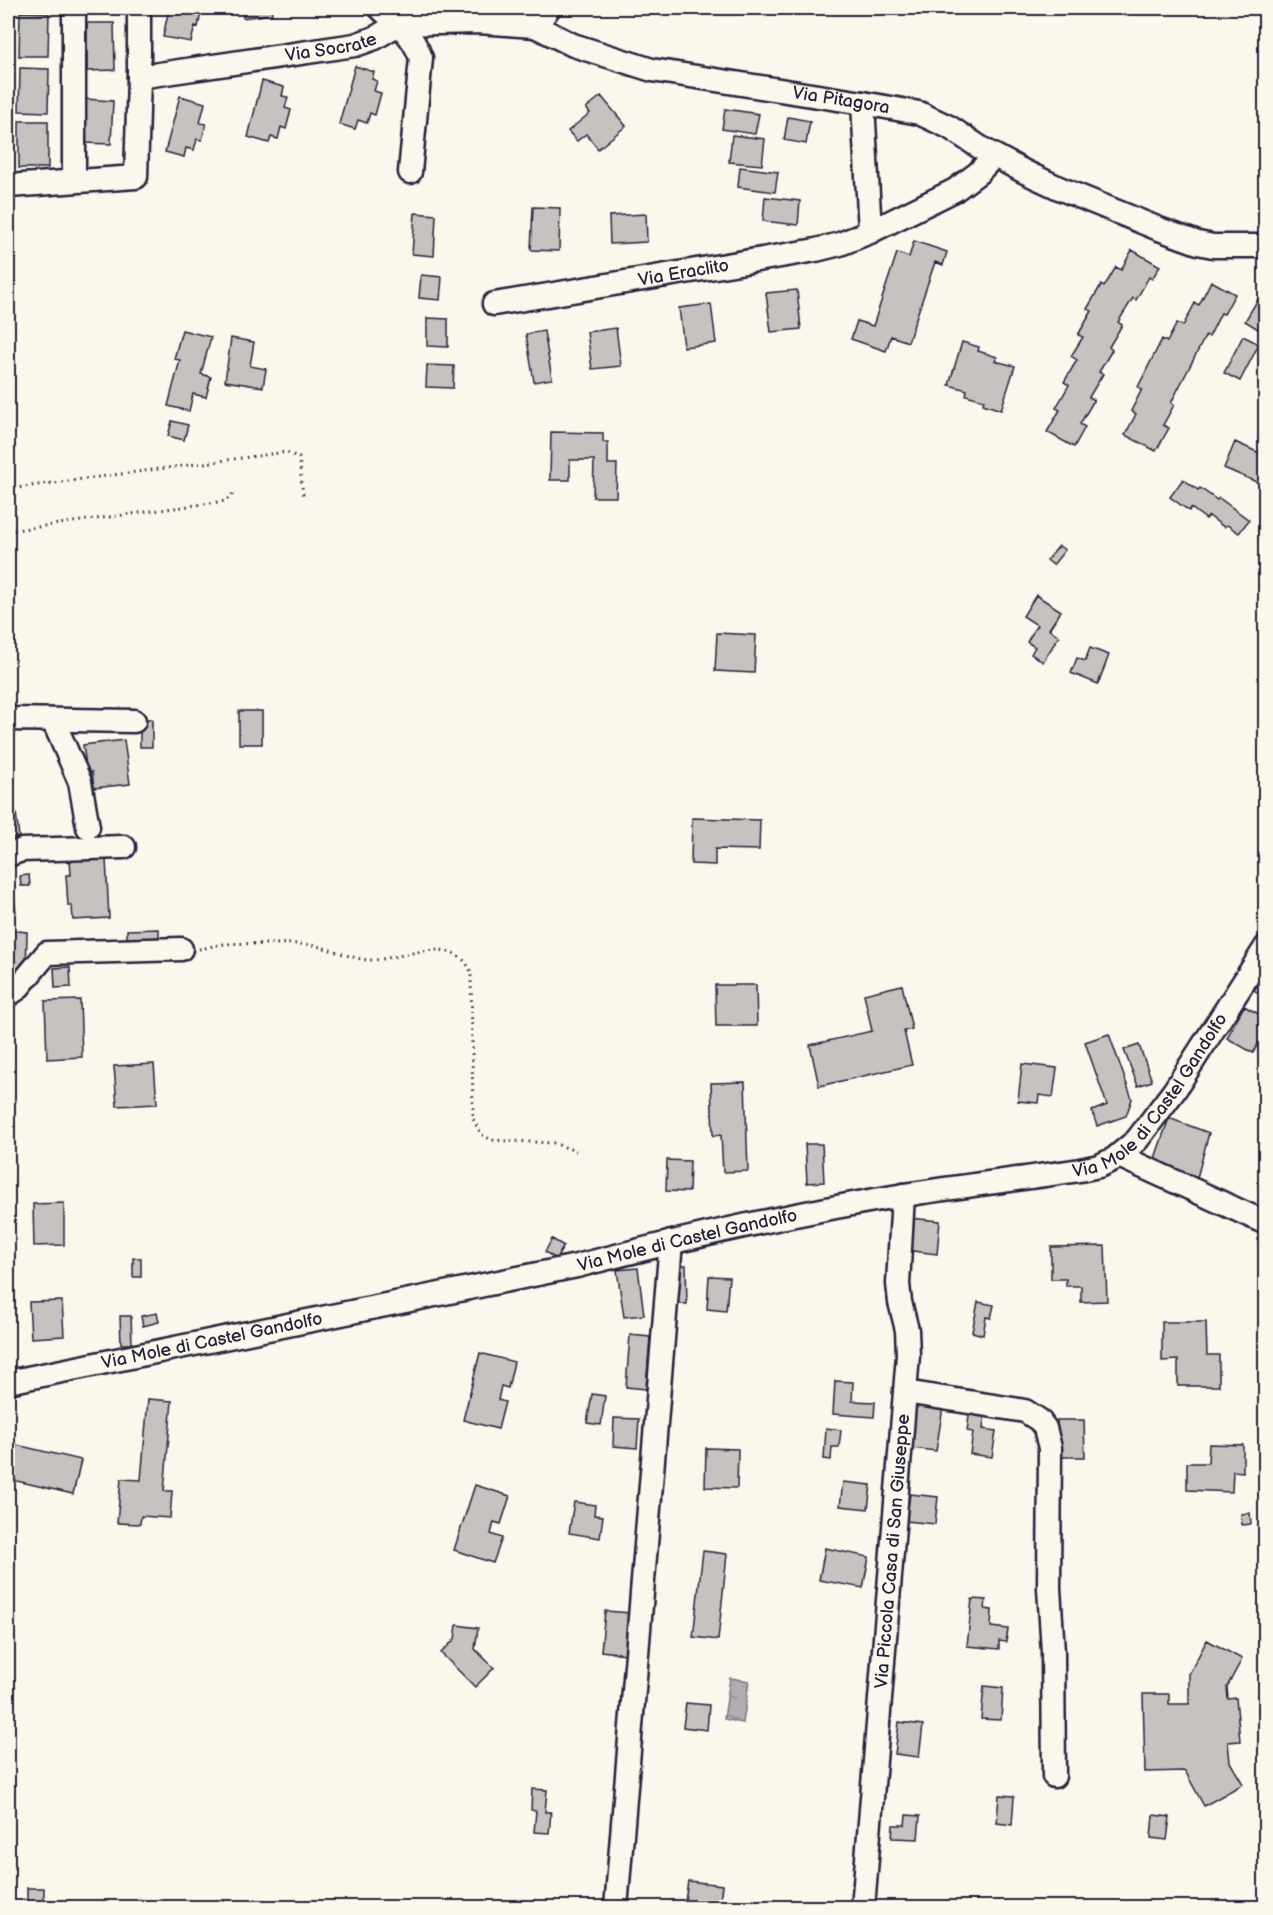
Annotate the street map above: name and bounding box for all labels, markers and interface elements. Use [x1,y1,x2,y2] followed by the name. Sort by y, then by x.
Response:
[283,28,380,66] street label: Via Socrate
[791,82,891,118] street label: Via Pitagora
[636,254,730,290] street label: Via Eraclito
[1071,1009,1231,1182] street label: Via Mole di Castel Gandolfo
[575,1204,799,1276] street label: Via Mole di Castel Gandolfo
[99,1308,324,1373] street label: Via Mole di Castel Gandolfo
[870,1413,914,1689] street label: Via Piccola Casa di San Giuseppe

